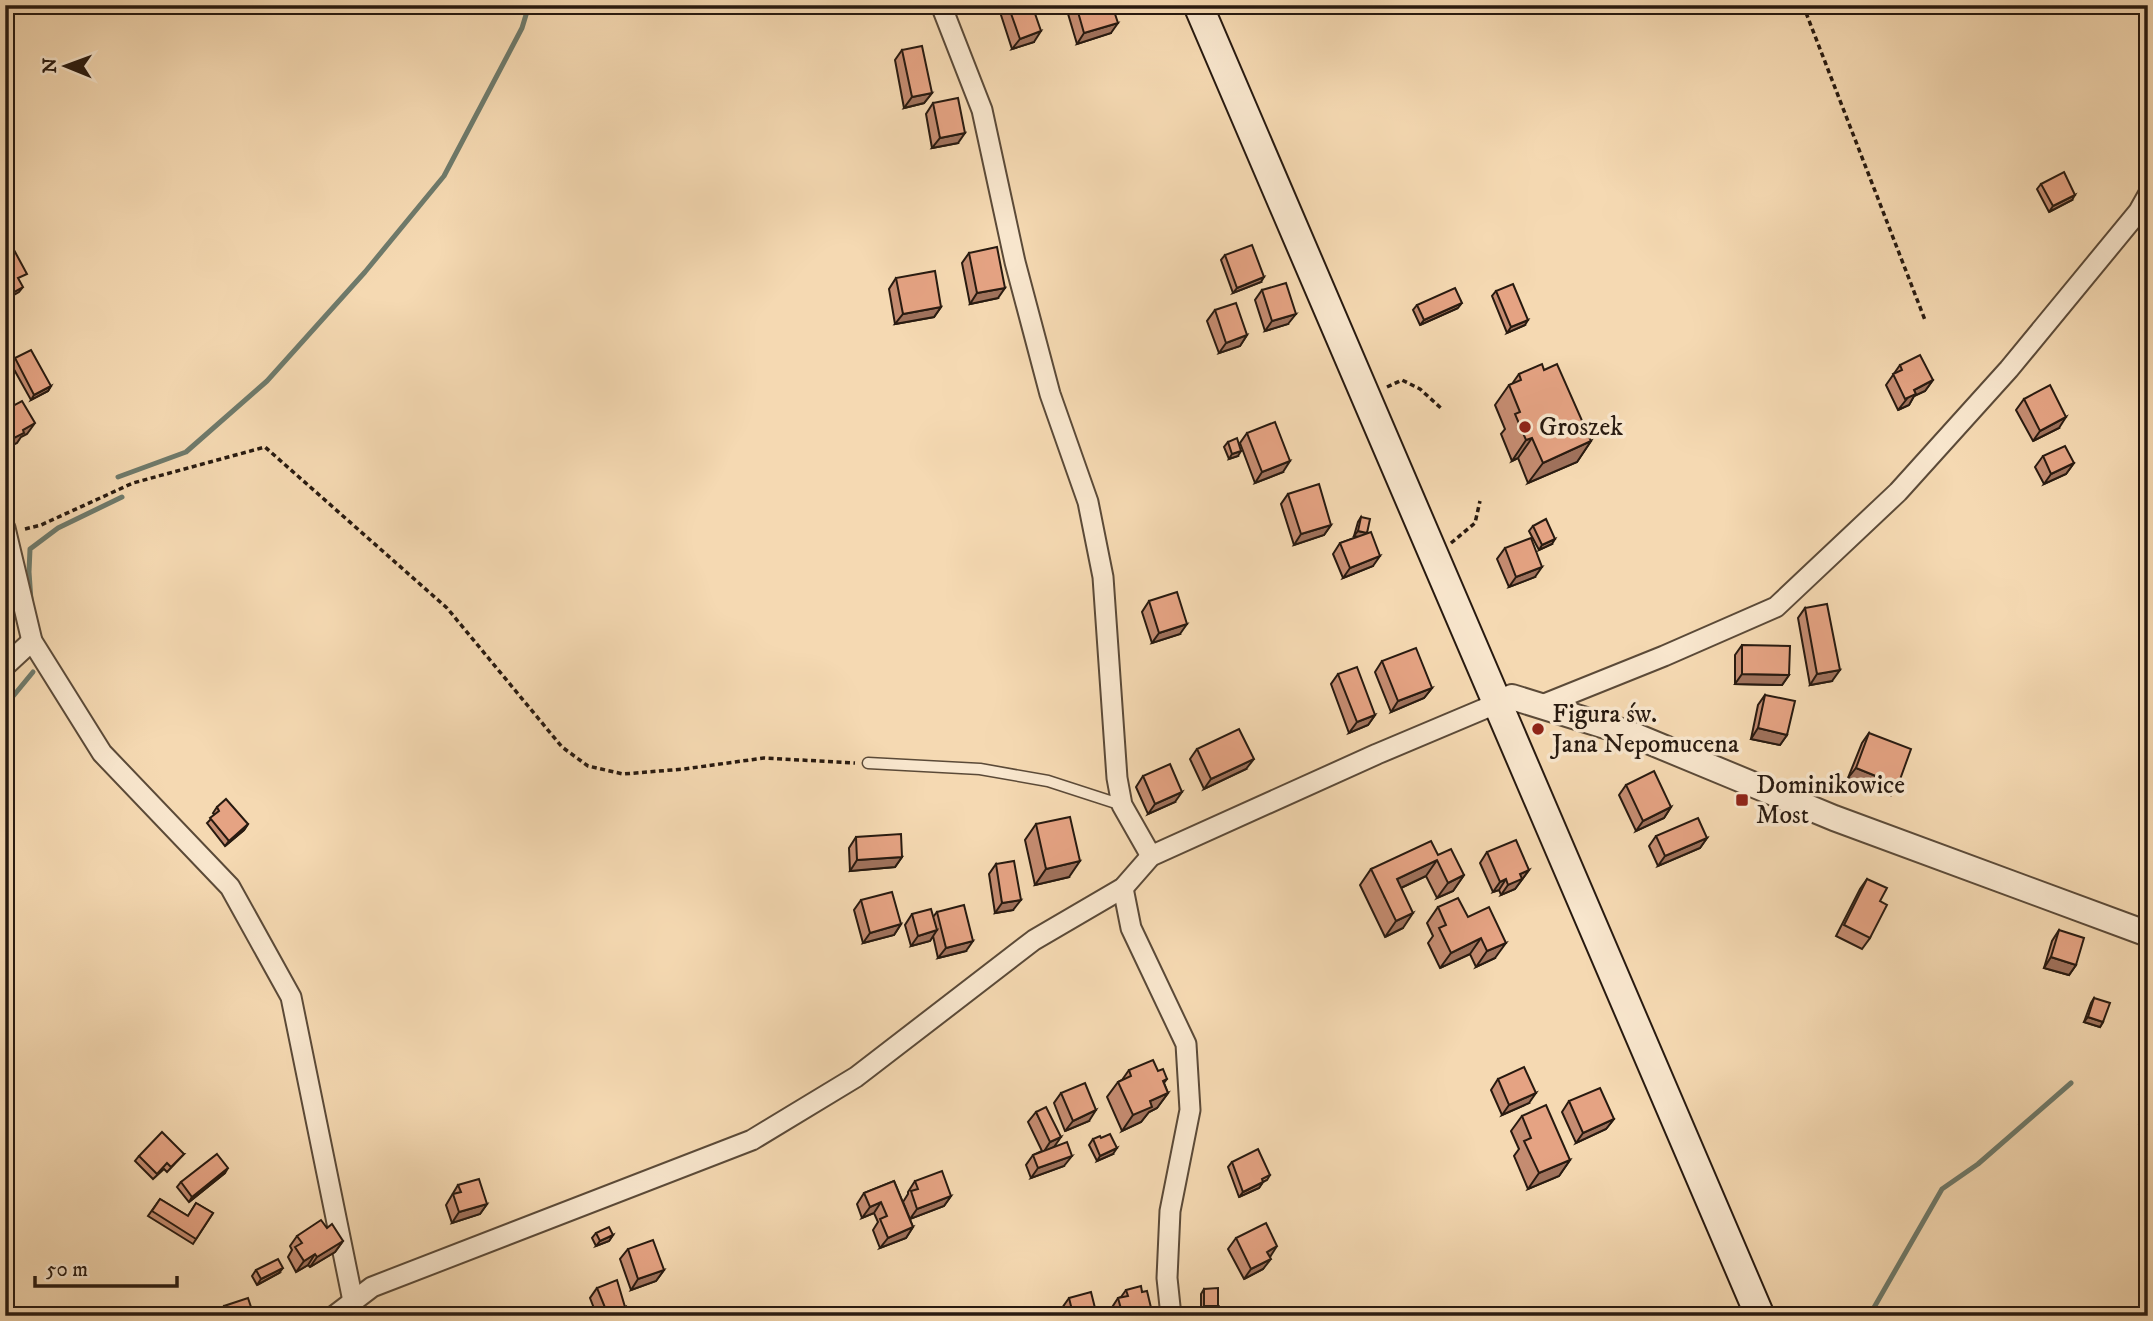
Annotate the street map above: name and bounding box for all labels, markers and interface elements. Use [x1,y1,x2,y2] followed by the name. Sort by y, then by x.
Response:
[32,32,102,102] north arrow
[39,57,62,74] text: N
[1539,411,1623,444] place label: Groszek
[1517,419,1533,435] marker: Groszek
[1550,698,1739,761] place label: Figura św. Jana Nepomucena
[1530,721,1546,737] marker: Figura św. Jana Nepomucena
[1756,769,1905,832] place label: Dominikowice Most
[1734,792,1750,808] marker: Dominikowice Most
[35,1244,177,1288] scale bar
[46,1257,88,1283] text: 50 m

